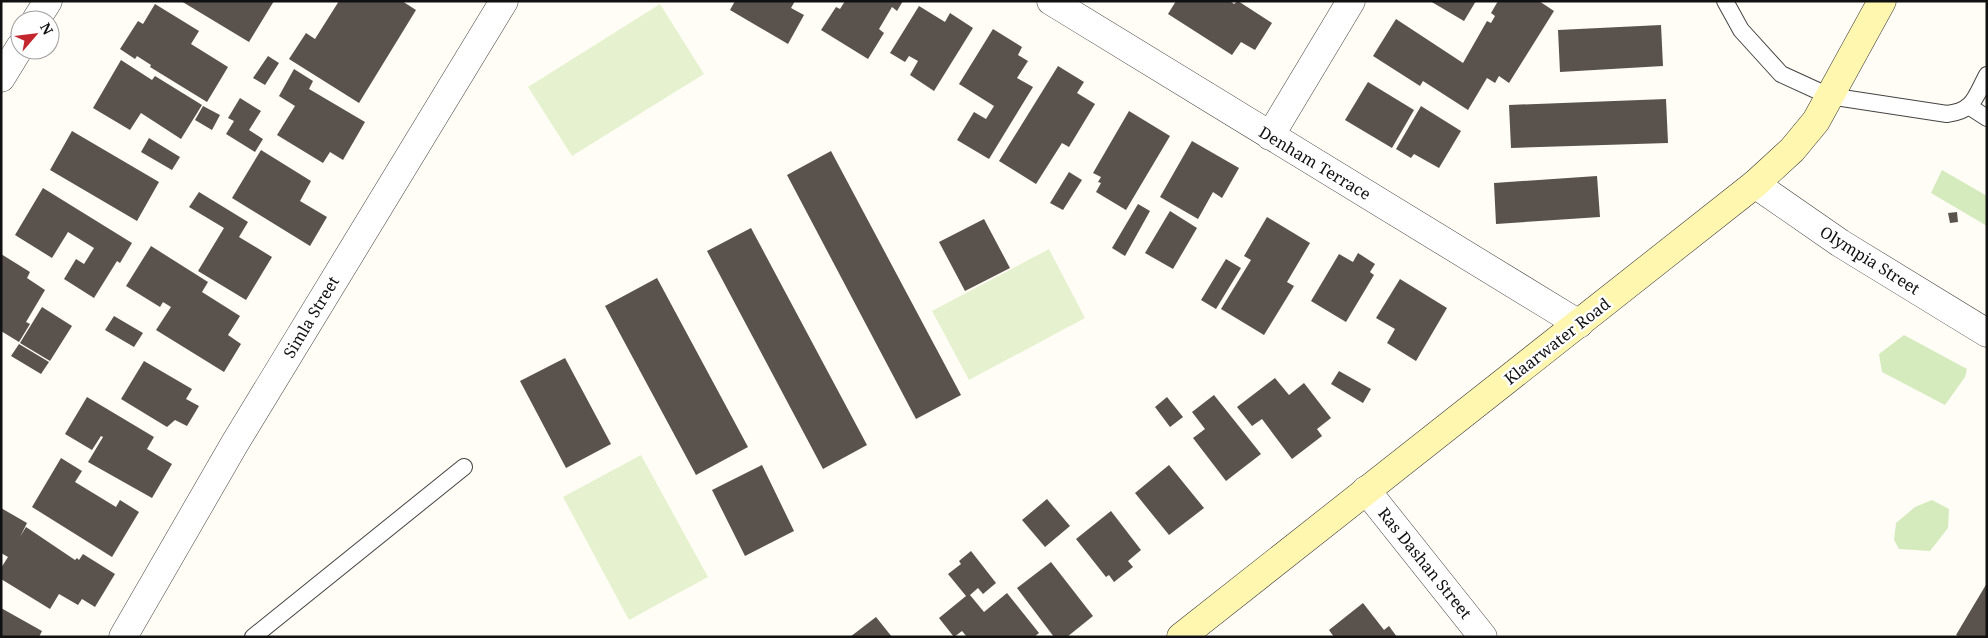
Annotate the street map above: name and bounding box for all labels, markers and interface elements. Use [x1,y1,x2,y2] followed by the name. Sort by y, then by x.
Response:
[10,10,60,60] north arrow
[36,19,58,38] text: N
[1255,121,1375,205] street label: Denham Terrace
[1816,221,1924,300] street label: Olympia Street
[278,272,344,362] street label: Simla Street
[1499,293,1615,389] street label: Klaarwater Road
[1373,503,1477,623] street label: Ras Dashan Street

